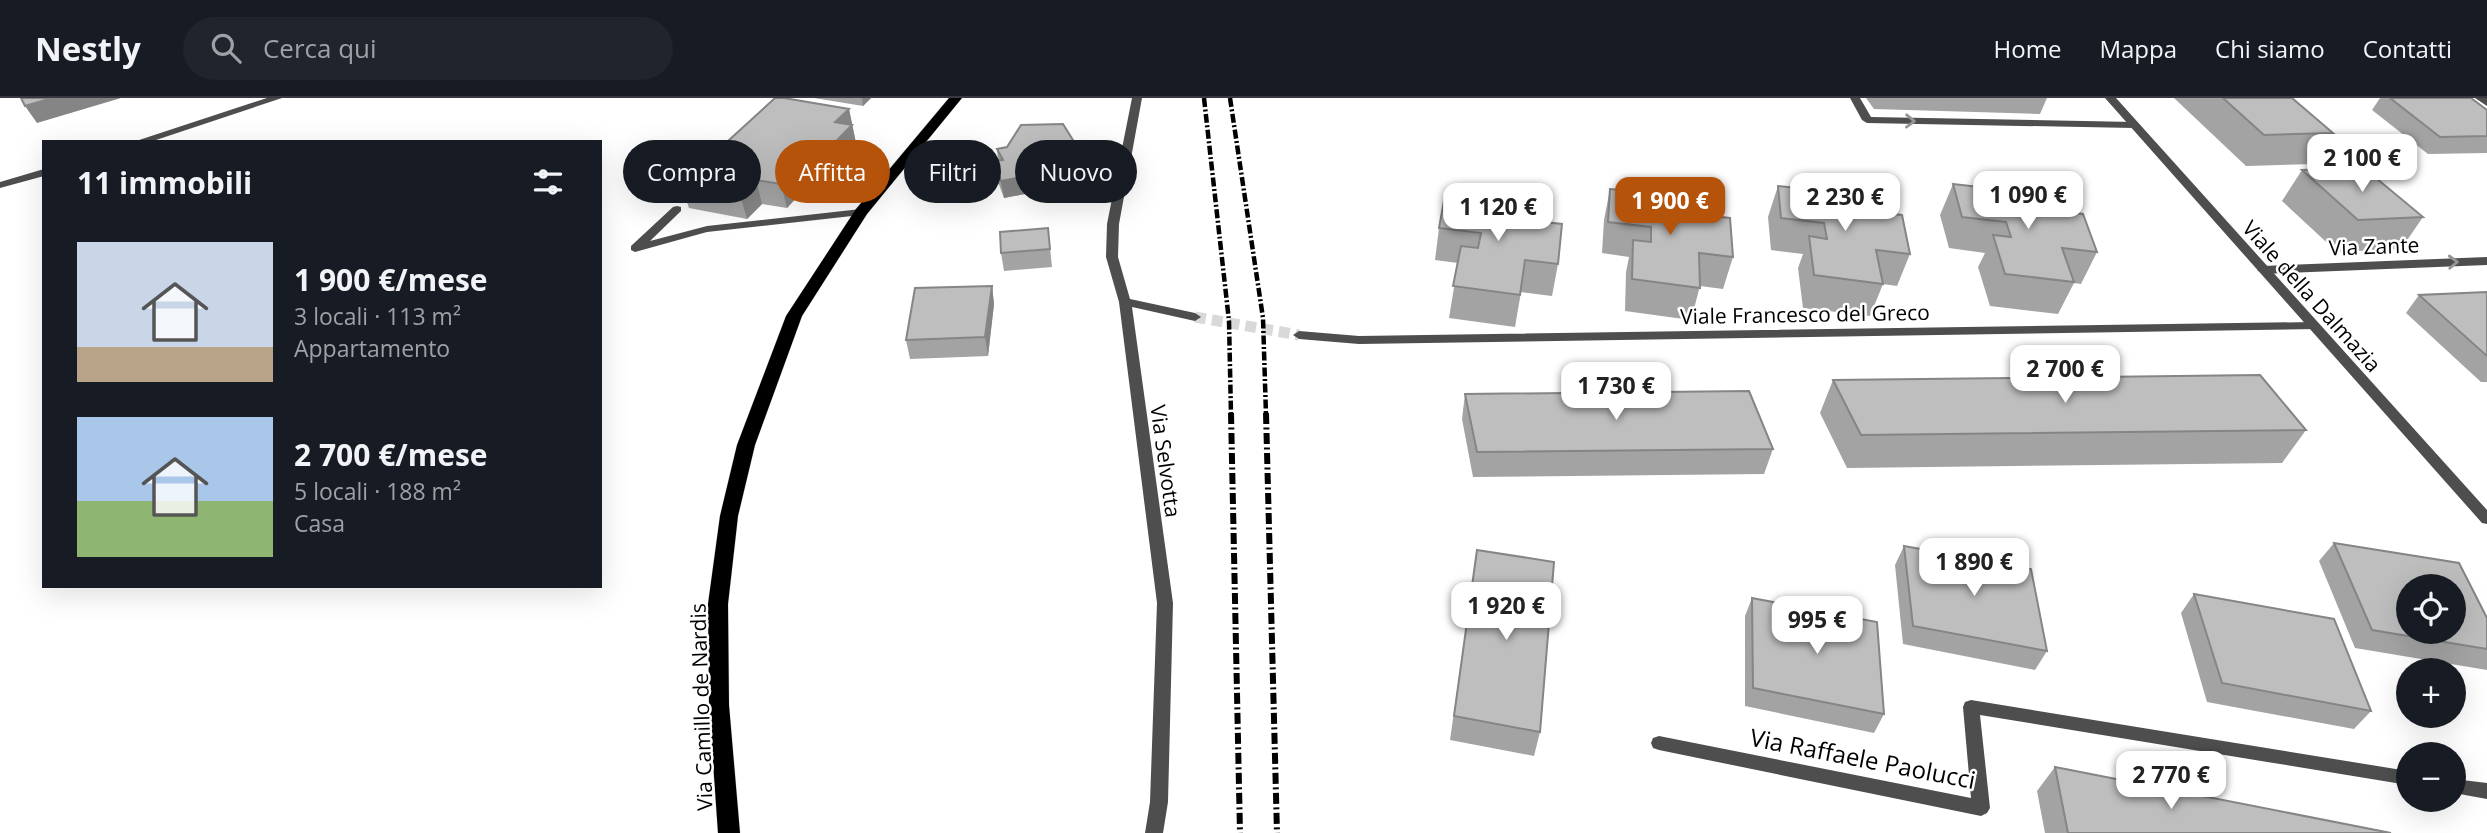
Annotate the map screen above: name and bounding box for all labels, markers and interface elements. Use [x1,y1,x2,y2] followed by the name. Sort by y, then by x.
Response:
[183,17,673,80] search box
[35,26,141,71] text: Nestly
[207,29,245,67] icon: search
[263,30,377,66] text: Cerca qui
[1994,32,2061,65] text: Home
[2099,32,2177,65] text: Mappa
[2215,32,2325,65] text: Chi siamo
[2363,32,2452,65] text: Contatti
[1905,113,1915,129] one-way arrow
[2297,134,2427,194] pin: 2 100 €
[623,140,761,203] chip: Compra
[775,140,890,203] chip: Affitta
[904,140,1001,203] chip: Filtri
[1015,140,1137,203] chip: Nuovo
[2323,141,2401,173] text: 2 100 €
[77,162,252,203] text: 11 immobili
[529,163,567,201] icon: filters
[1963,172,2093,231] pin: 1 090 €
[1780,174,1910,233] pin: 2 230 €
[1605,178,1735,237] pin: 1 900 €
[1989,178,2067,210] text: 1 090 €
[1806,180,1884,212] text: 2 230 €
[1433,184,1563,243] pin: 1 120 €
[1631,184,1709,216] text: 1 900 €
[1459,190,1537,222] text: 1 120 €
[2237,214,2387,378] street label: Viale della Dalmazia
[2328,230,2420,262] street label: Via Zante
[2448,255,2459,270] one-way arrow
[294,259,488,300] text: 1 900 €/mese
[133,270,217,354] icon: home
[1680,298,1930,330] street label: Viale Francesco del Greco
[294,300,461,332] text: 3 locali · 113 m²
[294,332,450,364] text: Appartamento
[2000,345,2130,405] pin: 2 700 €
[2026,352,2104,384] text: 2 700 €
[1551,362,1681,422] pin: 1 730 €
[1577,369,1655,401] text: 1 730 €
[1144,403,1188,519] street label: Via Selvotta
[294,434,488,475] text: 2 700 €/mese
[133,445,217,529] icon: home
[294,475,461,507] text: 5 locali · 188 m²
[294,507,345,539] text: Casa
[1909,538,2039,598] pin: 1 890 €
[1935,545,2013,577] text: 1 890 €
[2396,574,2466,812] map controls
[2396,574,2466,644] button: locate
[1441,582,1571,642] pin: 1 920 €
[1467,589,1545,621] text: 1 920 €
[1768,596,1866,656] pin: 995 €
[683,603,719,811] street label: Via Camillo de Nardis
[1788,603,1846,635] text: 995 €
[2396,658,2466,728] button: +
[1748,720,1978,796] street label: Via Raffaele Paolucci
[2396,742,2466,812] button: −
[2106,752,2236,811] pin: 2 770 €
[2132,758,2210,790] text: 2 770 €

